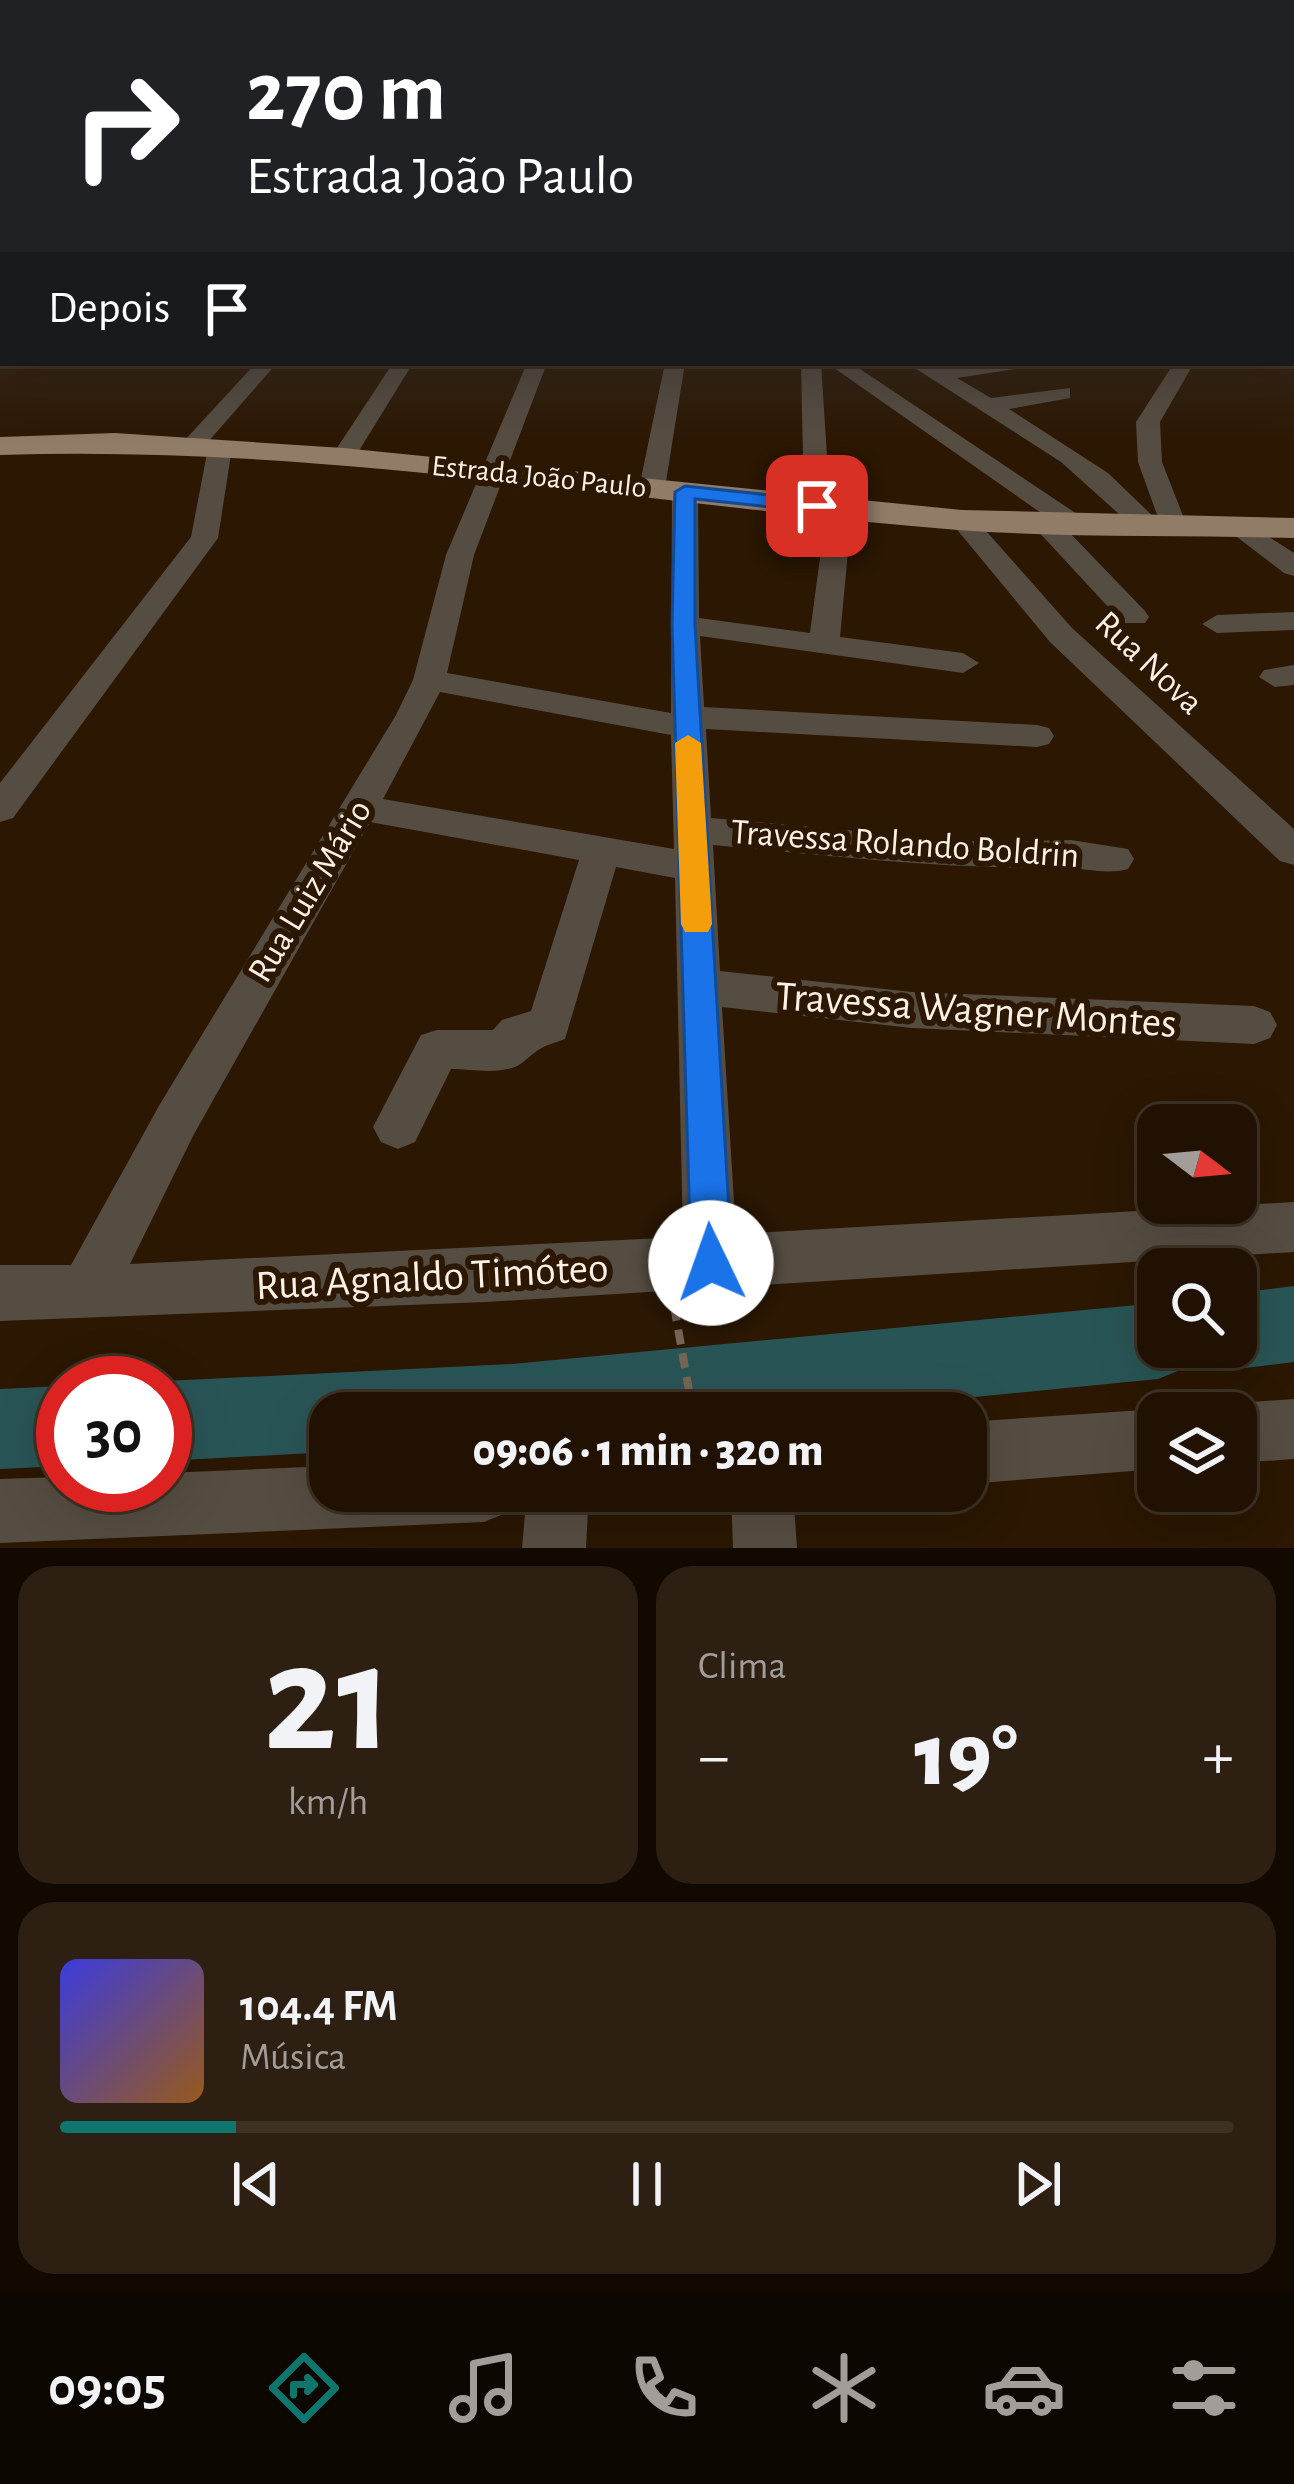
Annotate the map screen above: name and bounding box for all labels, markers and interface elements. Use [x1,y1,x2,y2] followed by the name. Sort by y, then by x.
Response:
[48,48,204,204] icon: right
[246,52,446,136] text: 270 m
[246,150,634,204] text: Estrada João Paulo
[194,276,260,342] icon: arrive
[48,286,170,331] text: Depois
[430,451,648,503] street label: Estrada João Paulo
[766,455,868,557] pin
[784,473,850,539] icon: arrive
[1088,605,1210,721] street label: Rua Nova
[242,794,378,988] street label: Rua Luiz Mário
[730,814,1080,874] street label: Travessa Rolando Boldrin
[774,975,1178,1045] street label: Travessa Wagner Montes
[1137,1104,1257,1224] north arrow
[1137,1104,1257,1512] map controls
[648,1200,774,1326] position arrow
[254,1247,610,1307] street label: Rua Agnaldo Timóteo
[1137,1248,1257,1368] button: search
[36,1356,192,1512] speed limit sign: 30
[1137,1392,1257,1512] button: layers
[473,1429,823,1474] text: 09:06 · 1 min · 320 m
[263,1623,393,1779] text: 21
[698,1647,787,1686] text: Clima
[914,1712,1018,1802] text: 19°
[698,1724,730,1790] text: −
[1202,1724,1234,1790] text: +
[288,1783,368,1822] text: km/h
[240,1984,398,2029] text: 104.4 FM
[240,2038,346,2077] text: Música
[223,2151,289,2217] icon: previous
[614,2151,680,2217] icon: pause
[1005,2151,1071,2217] icon: next
[262,2346,346,2430] icon: directions
[442,2346,526,2430] icon: music
[622,2346,706,2430] icon: phone
[802,2346,886,2430] icon: climate
[982,2346,1066,2430] icon: car
[1162,2346,1246,2430] icon: filters
[48,2361,166,2415] text: 09:05

